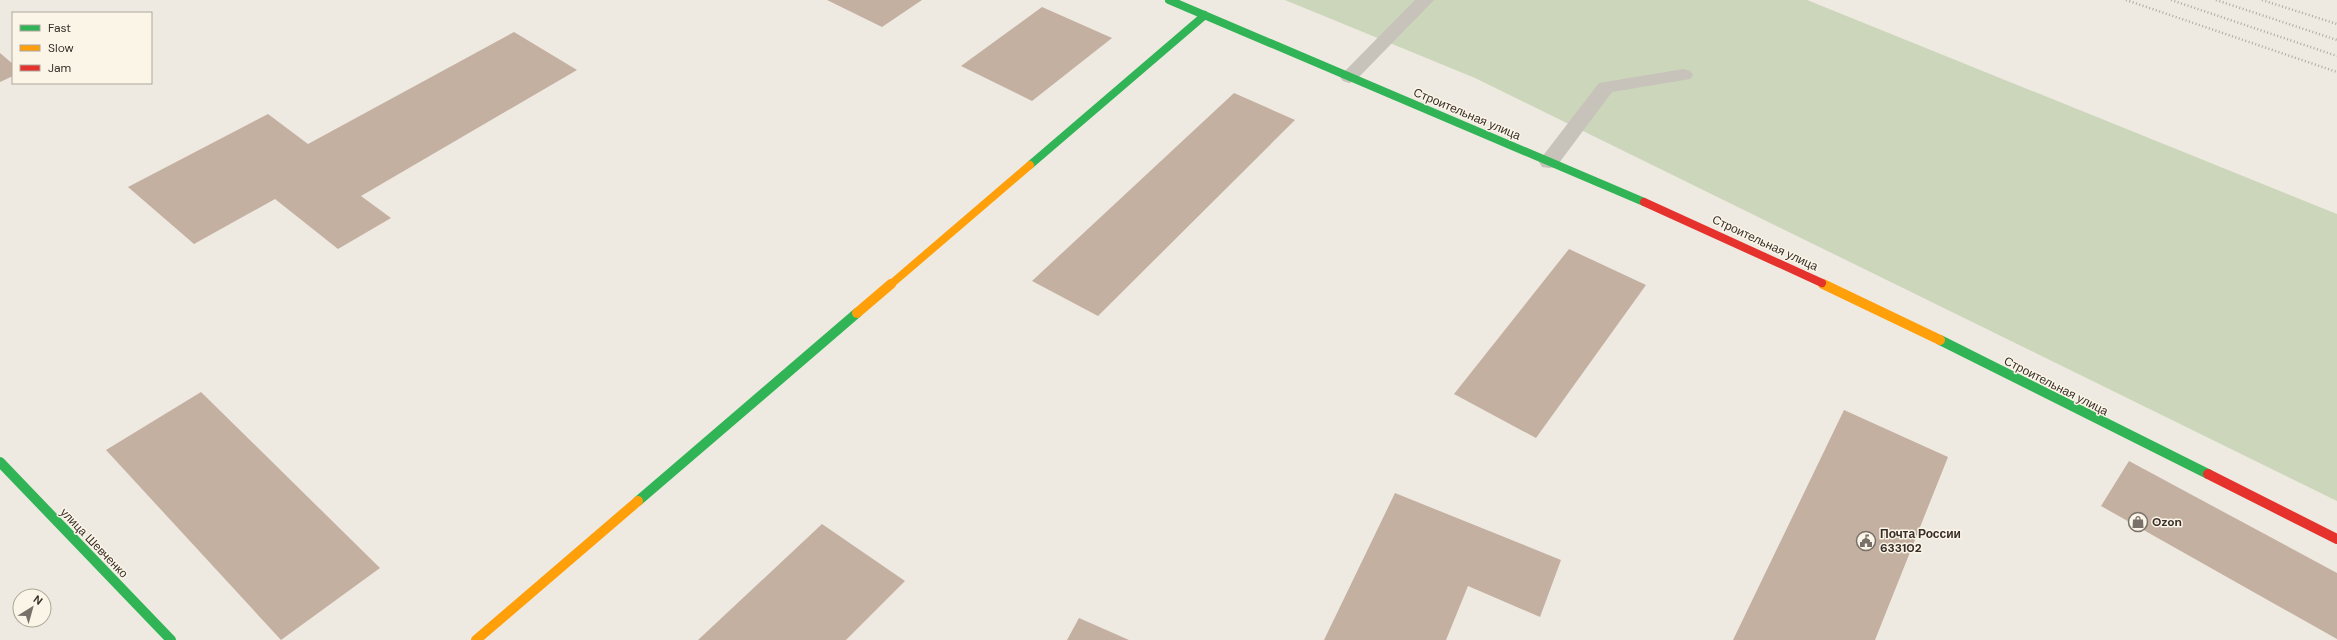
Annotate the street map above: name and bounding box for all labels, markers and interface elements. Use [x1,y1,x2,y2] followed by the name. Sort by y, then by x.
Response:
[12,12,152,84] legend
[48,20,71,36] text: Fast
[48,40,74,56] text: Slow
[48,60,71,76] text: Jam
[1411,84,1523,144] street label: Строительная улица
[1709,211,1821,275] street label: Строительная улица
[2001,353,2111,419] street label: Строительная улица
[57,505,132,582] street label: улица Шевченко
[2127,511,2149,533] shop icon: Ozon
[2152,514,2182,530] place label: Ozon
[1880,526,1961,556] place label: Почта России 633102
[1855,530,1877,552] public building icon: Почта России 633102
[12,588,52,628] north arrow
[31,592,45,608] text: N

